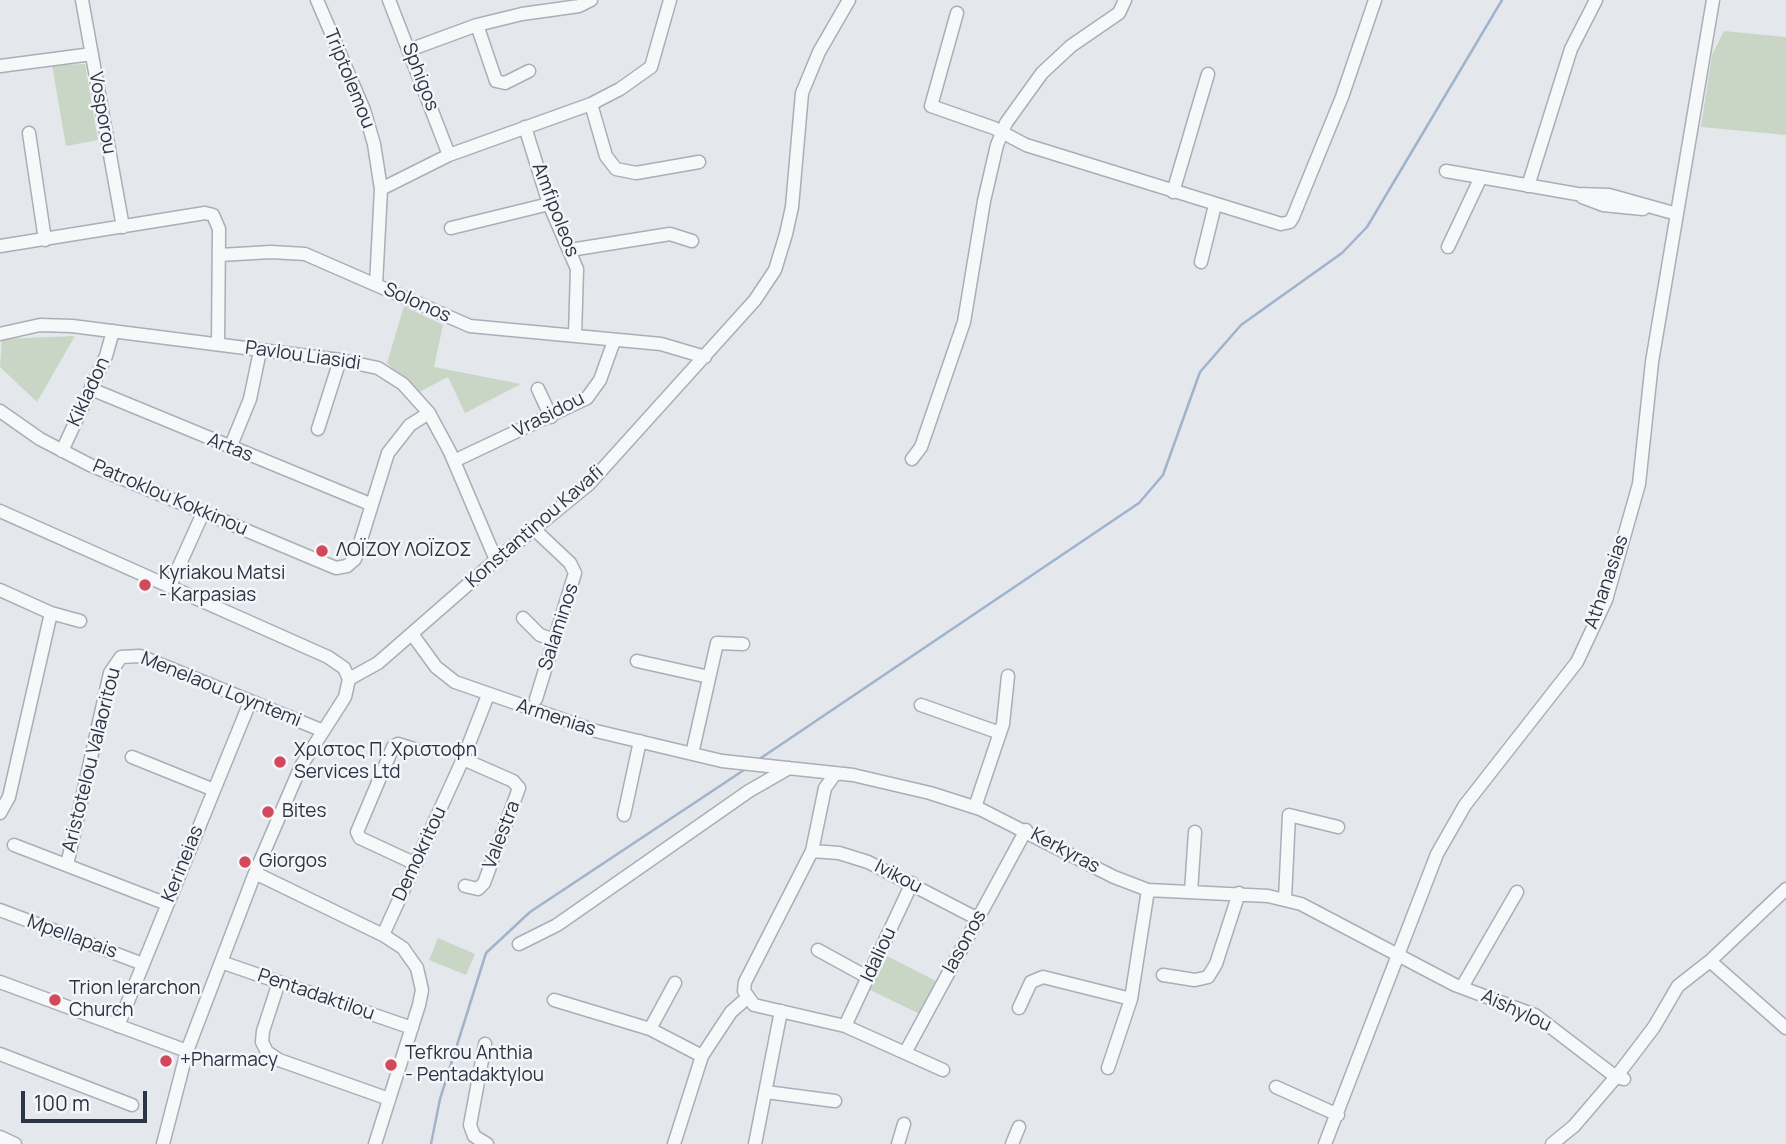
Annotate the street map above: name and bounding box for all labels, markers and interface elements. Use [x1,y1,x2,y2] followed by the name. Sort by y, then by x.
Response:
[319,26,379,132] street label: Triptolemou
[397,40,443,114] street label: Sphigos
[84,70,120,156] street label: Vosporou
[527,160,583,260] street label: Amfipoleos
[380,278,454,328] street label: Solonos
[244,337,362,375] street label: Pavlou Liasidi
[63,354,115,430] street label: Kikladon
[510,387,588,443] street label: Vrasidou
[204,429,256,467] street label: Artas
[89,455,251,541] street label: Patroklou Kokkinou
[462,461,608,593] street label: Konstantinou Kavafi
[1580,532,1634,632] street label: Athanasias
[336,540,472,562] place label: ΛΟΪΖΟΥ ΛΟΪΖΟΣ
[314,543,330,559] marker: ΛΟΪΖΟΥ ΛΟΪΖΟΣ
[159,563,285,607] place label: Kyriakou Matsi - Karpasias
[137,577,153,593] marker: Kyriakou Matsi - Karpasias
[534,581,584,673] street label: Salaminos
[138,647,304,733] street label: Menelaou Loyntemi
[58,665,126,855] street label: Aristotelou Valaoritou
[513,694,599,742] street label: Armenias
[294,740,477,784] place label: Χριστος Π. Χριστοφη Services Ltd
[272,754,288,770] marker: Χριστος Π. Χριστοφη Services Ltd
[479,798,525,872] street label: Valestra
[282,801,326,823] place label: Bites
[388,803,452,905] street label: Demokritou
[260,804,276,820] marker: Bites
[157,823,209,905] street label: Kerineias
[1027,823,1103,879] street label: Kerkyras
[259,851,327,873] place label: Giorgos
[237,854,253,870] marker: Giorgos
[870,855,926,899] street label: Ivikou
[938,906,992,978] street label: Iasonos
[24,910,120,964] street label: Mpellapais
[856,924,902,986] street label: Idaliou
[255,964,377,1026] street label: Pentadaktilou
[69,978,201,1022] place label: Trion Ierarchon Church
[1477,985,1555,1037] street label: Aishylou
[47,992,63,1008] marker: Trion Ierarchon Church
[405,1043,544,1087] place label: Tefkrou Anthia - Pentadaktylou
[180,1050,278,1072] place label: +Pharmacy
[158,1053,174,1069] marker: +Pharmacy
[383,1057,399,1073] marker: Tefkrou Anthia - Pentadaktylou
[24,1078,150,1122] scale bar
[34,1089,90,1117] text: 100 m

